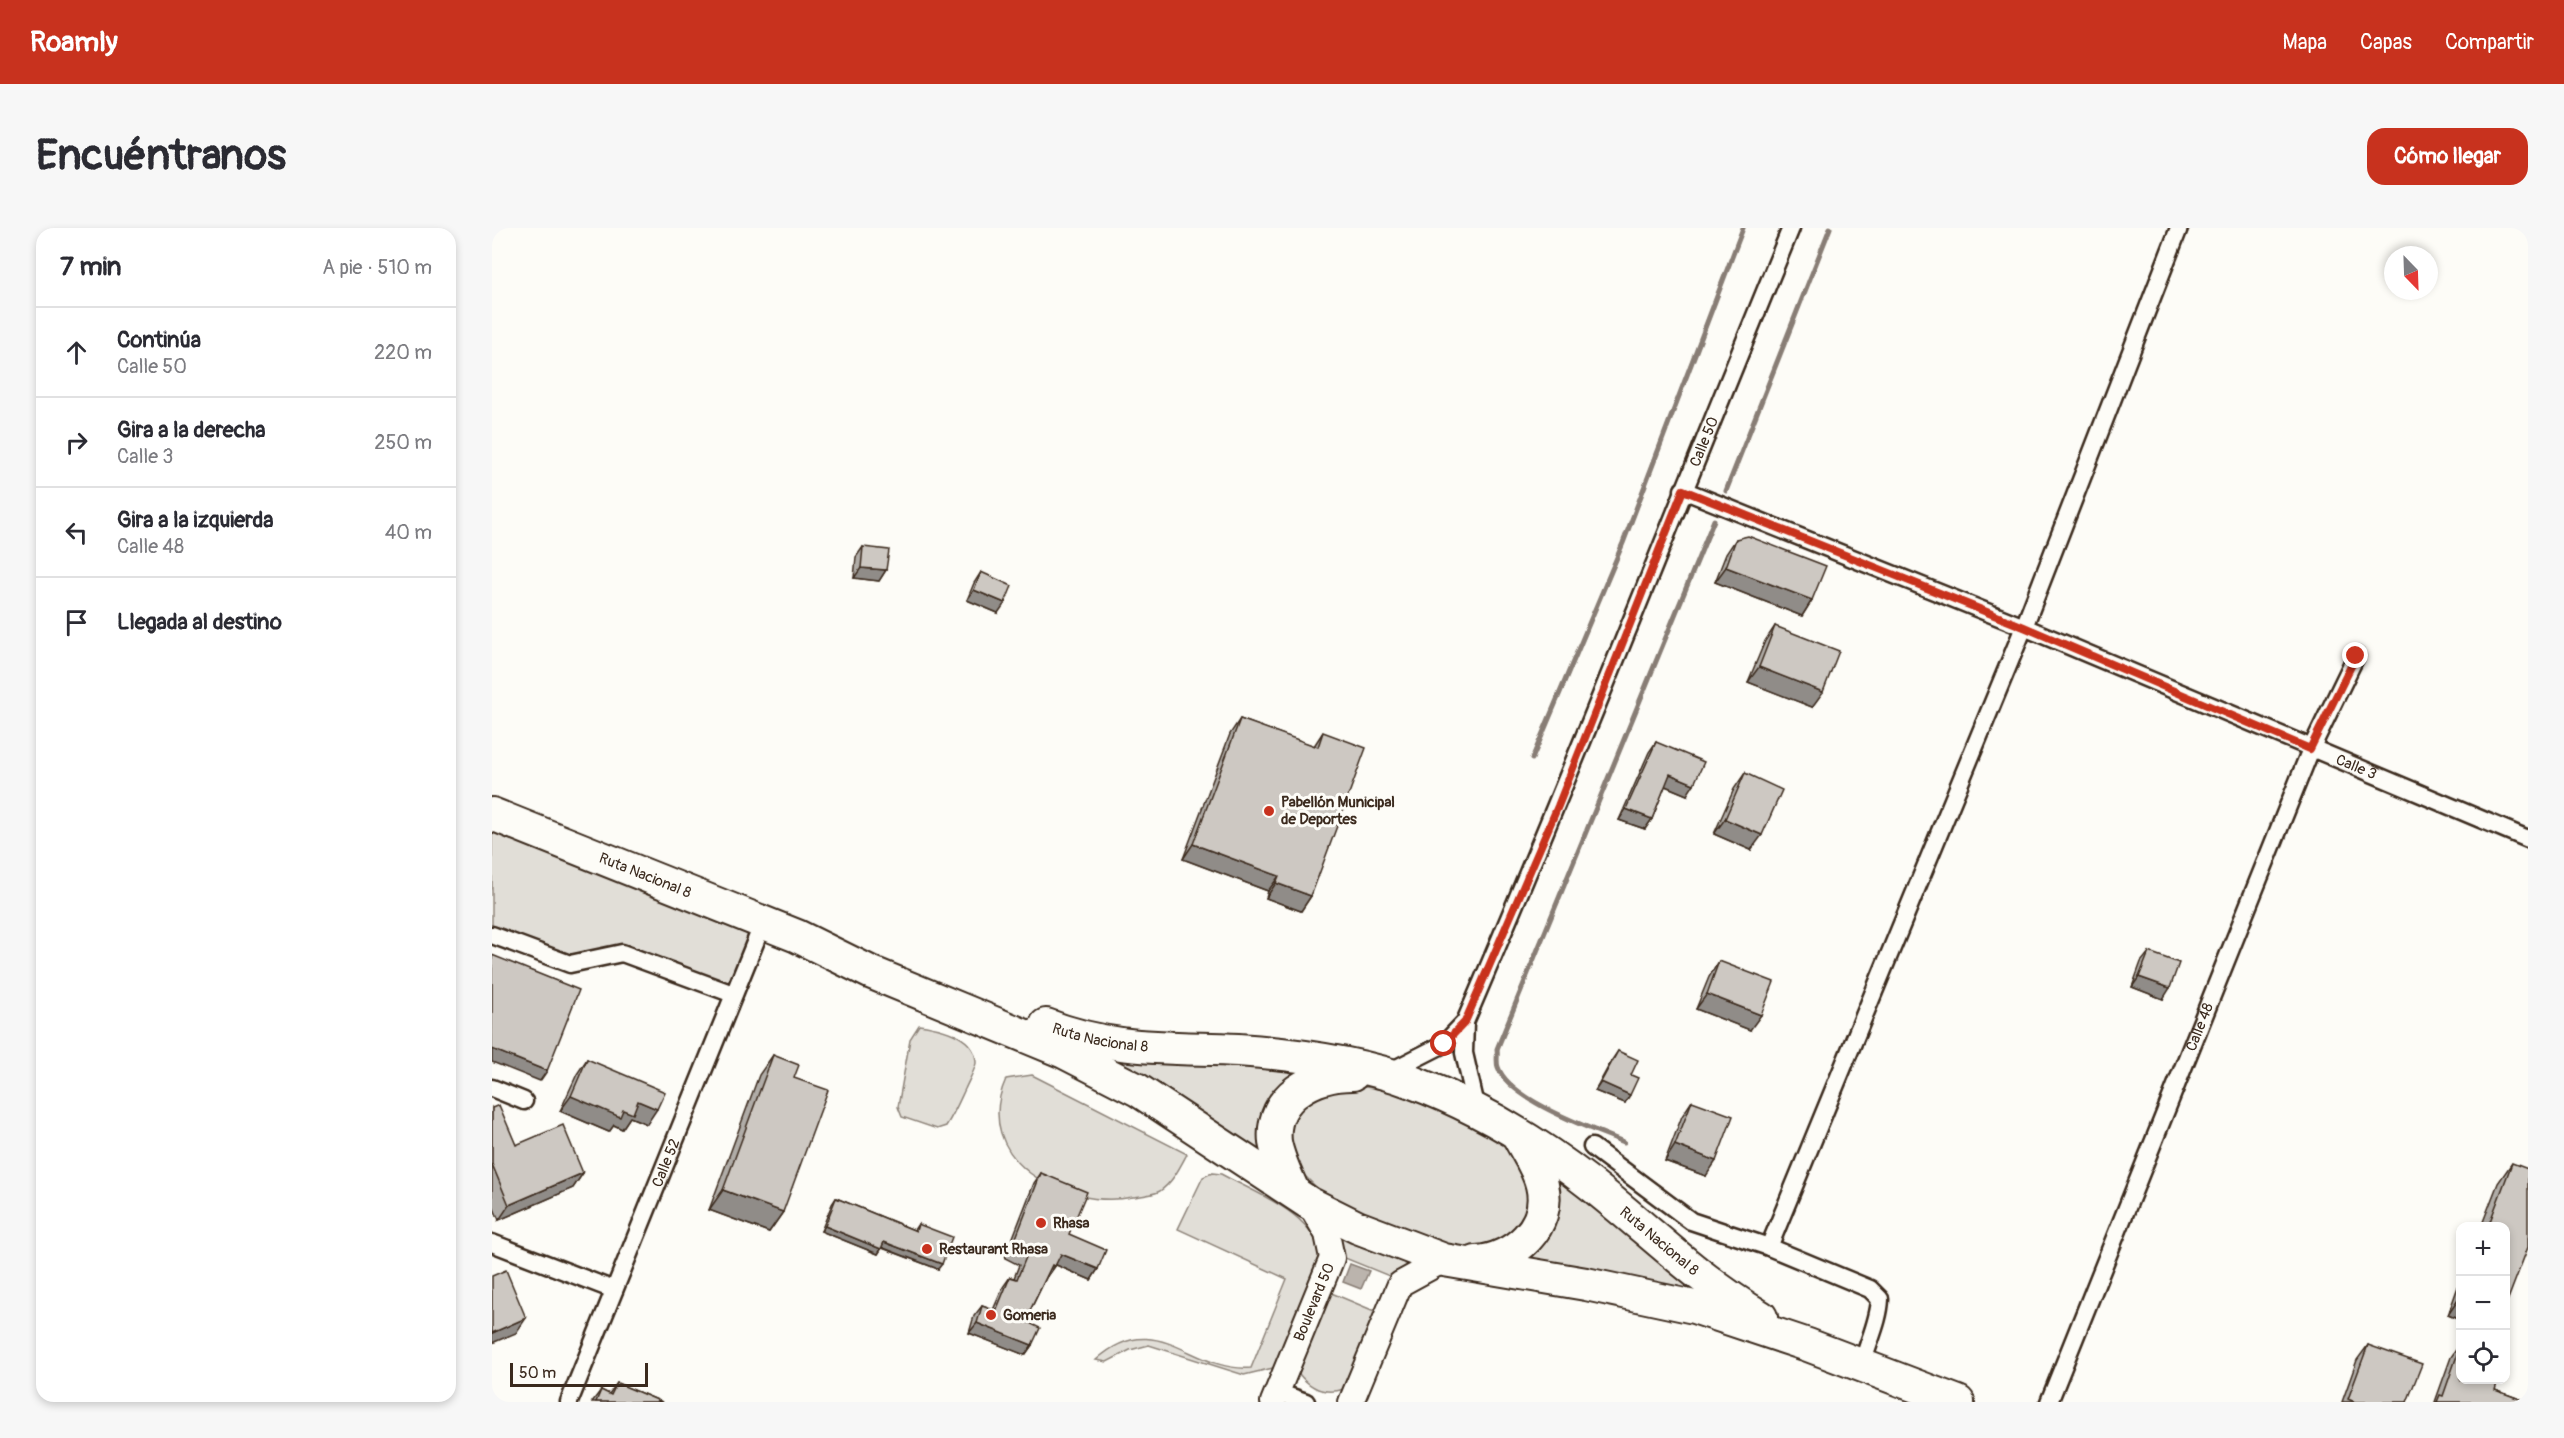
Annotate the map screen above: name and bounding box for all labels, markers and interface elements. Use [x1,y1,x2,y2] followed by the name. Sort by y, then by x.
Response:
[30,25,118,60] text: Roamly
[2283,29,2327,56] text: Mapa
[2360,29,2412,56] text: Capas
[2445,29,2534,56] text: Compartir
[2367,128,2528,185] button: Cómo llegar
[36,130,286,182] text: Encuéntranos
[2384,246,2438,300] north arrow
[60,251,122,283] text: 7 min
[322,255,432,280] text: A pie · 510 m
[117,326,201,354] text: Continúa
[60,336,93,369] icon: ahead
[374,340,432,365] text: 220 m
[117,354,187,379] text: Calle 50
[1686,414,1723,470] street label: Calle 50
[117,416,265,444] text: Gira a la derecha
[60,426,93,459] icon: right
[374,430,432,455] text: 250 m
[117,444,174,469] text: Calle 3
[117,506,274,534] text: Gira a la izquierda
[60,516,93,549] icon: left
[385,520,432,545] text: 40 m
[117,534,184,559] text: Calle 48
[60,606,93,639] icon: arrive
[117,608,282,636] text: Llegada al destino
[2342,642,2368,668] route end
[2333,750,2379,784] street label: Calle 3
[1281,793,1395,829] place label: Pabellón Municipal de Deportes
[1262,804,1276,818] marker: Pabellón Municipal de Deportes
[596,849,694,903] street label: Ruta Nacional 8
[2182,1000,2218,1054] street label: Calle 48
[1050,1019,1149,1057] street label: Ruta Nacional 8
[1430,1030,1456,1056] route start
[648,1136,685,1190] street label: Calle 52
[1615,1203,1703,1280] street label: Ruta Nacional 8
[1053,1214,1089,1233] place label: Rhasa
[1034,1216,1048,1230] marker: Rhasa
[2456,1222,2510,1384] map controls
[2456,1222,2510,1276] button: +
[939,1240,1048,1259] place label: Restaurant Rhasa
[920,1242,934,1256] marker: Restaurant Rhasa
[1290,1260,1339,1344] street label: Boulevard 50
[2456,1276,2510,1330] button: −
[1003,1306,1056,1325] place label: Gomeria
[984,1308,998,1322] marker: Gomeria
[2456,1330,2510,1384] button: locate
[510,1360,648,1388] scale bar
[519,1363,556,1383] text: 50 m

